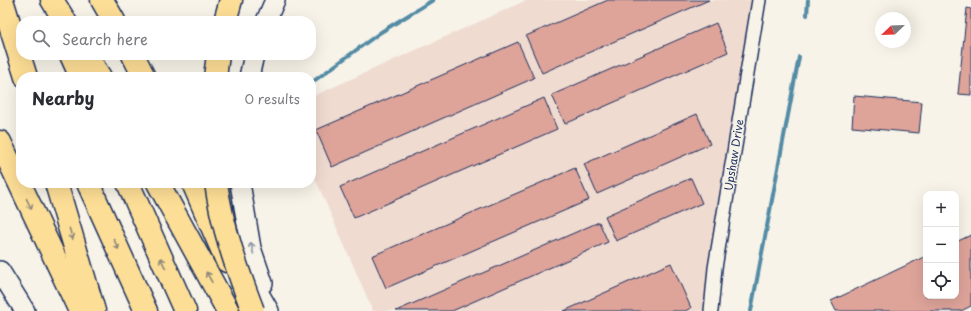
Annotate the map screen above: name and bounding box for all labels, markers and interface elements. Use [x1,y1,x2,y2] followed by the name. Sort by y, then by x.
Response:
[875,12,911,48] north arrow
[16,16,316,60] search box
[30,27,52,49] icon: search
[62,27,148,50] text: Search here
[32,85,94,111] text: Nearby
[245,89,300,108] text: 0 results
[719,118,748,192] street label: Upshaw Drive
[923,191,959,299] map controls
[923,191,959,227] button: +
[26,198,33,210] one-way arrow
[68,227,75,240] one-way arrow
[923,227,959,263] button: −
[112,237,120,249] one-way arrow
[247,241,255,254] one-way arrow
[159,257,166,269] one-way arrow
[923,263,959,299] button: locate
[205,271,213,283] one-way arrow

